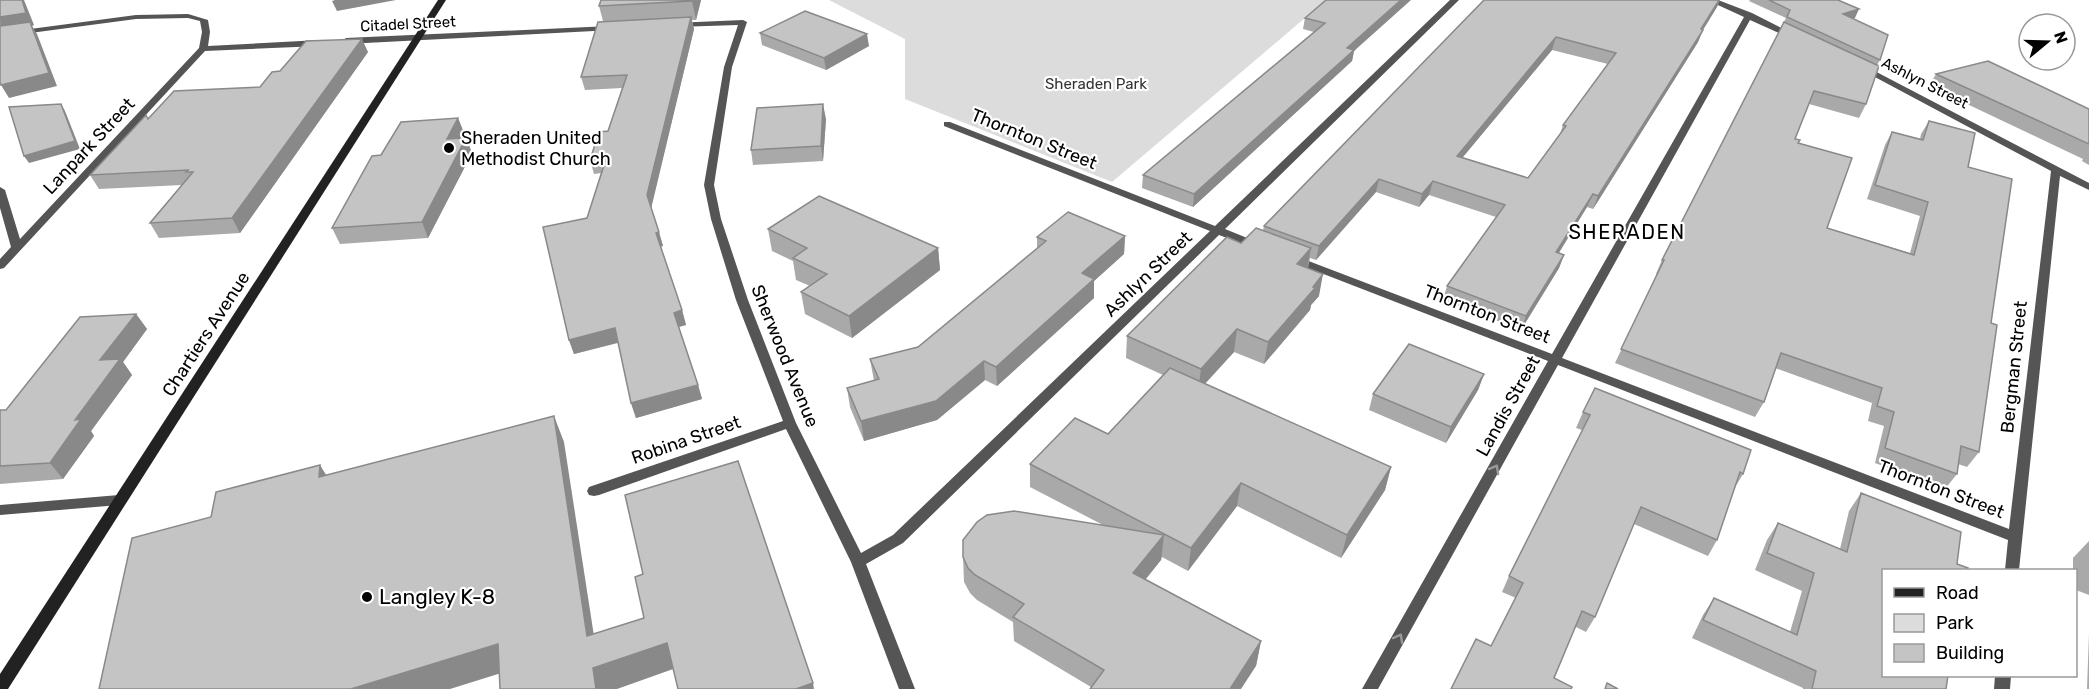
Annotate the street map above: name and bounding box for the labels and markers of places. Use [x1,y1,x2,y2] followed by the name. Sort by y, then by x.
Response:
[461,127,611,170] place label: Sheraden United Methodist Church
[442,141,456,155] marker: Sheraden United Methodist Church
[379,584,495,609] place label: Langley K-8
[360,590,374,604] marker: Langley K-8

